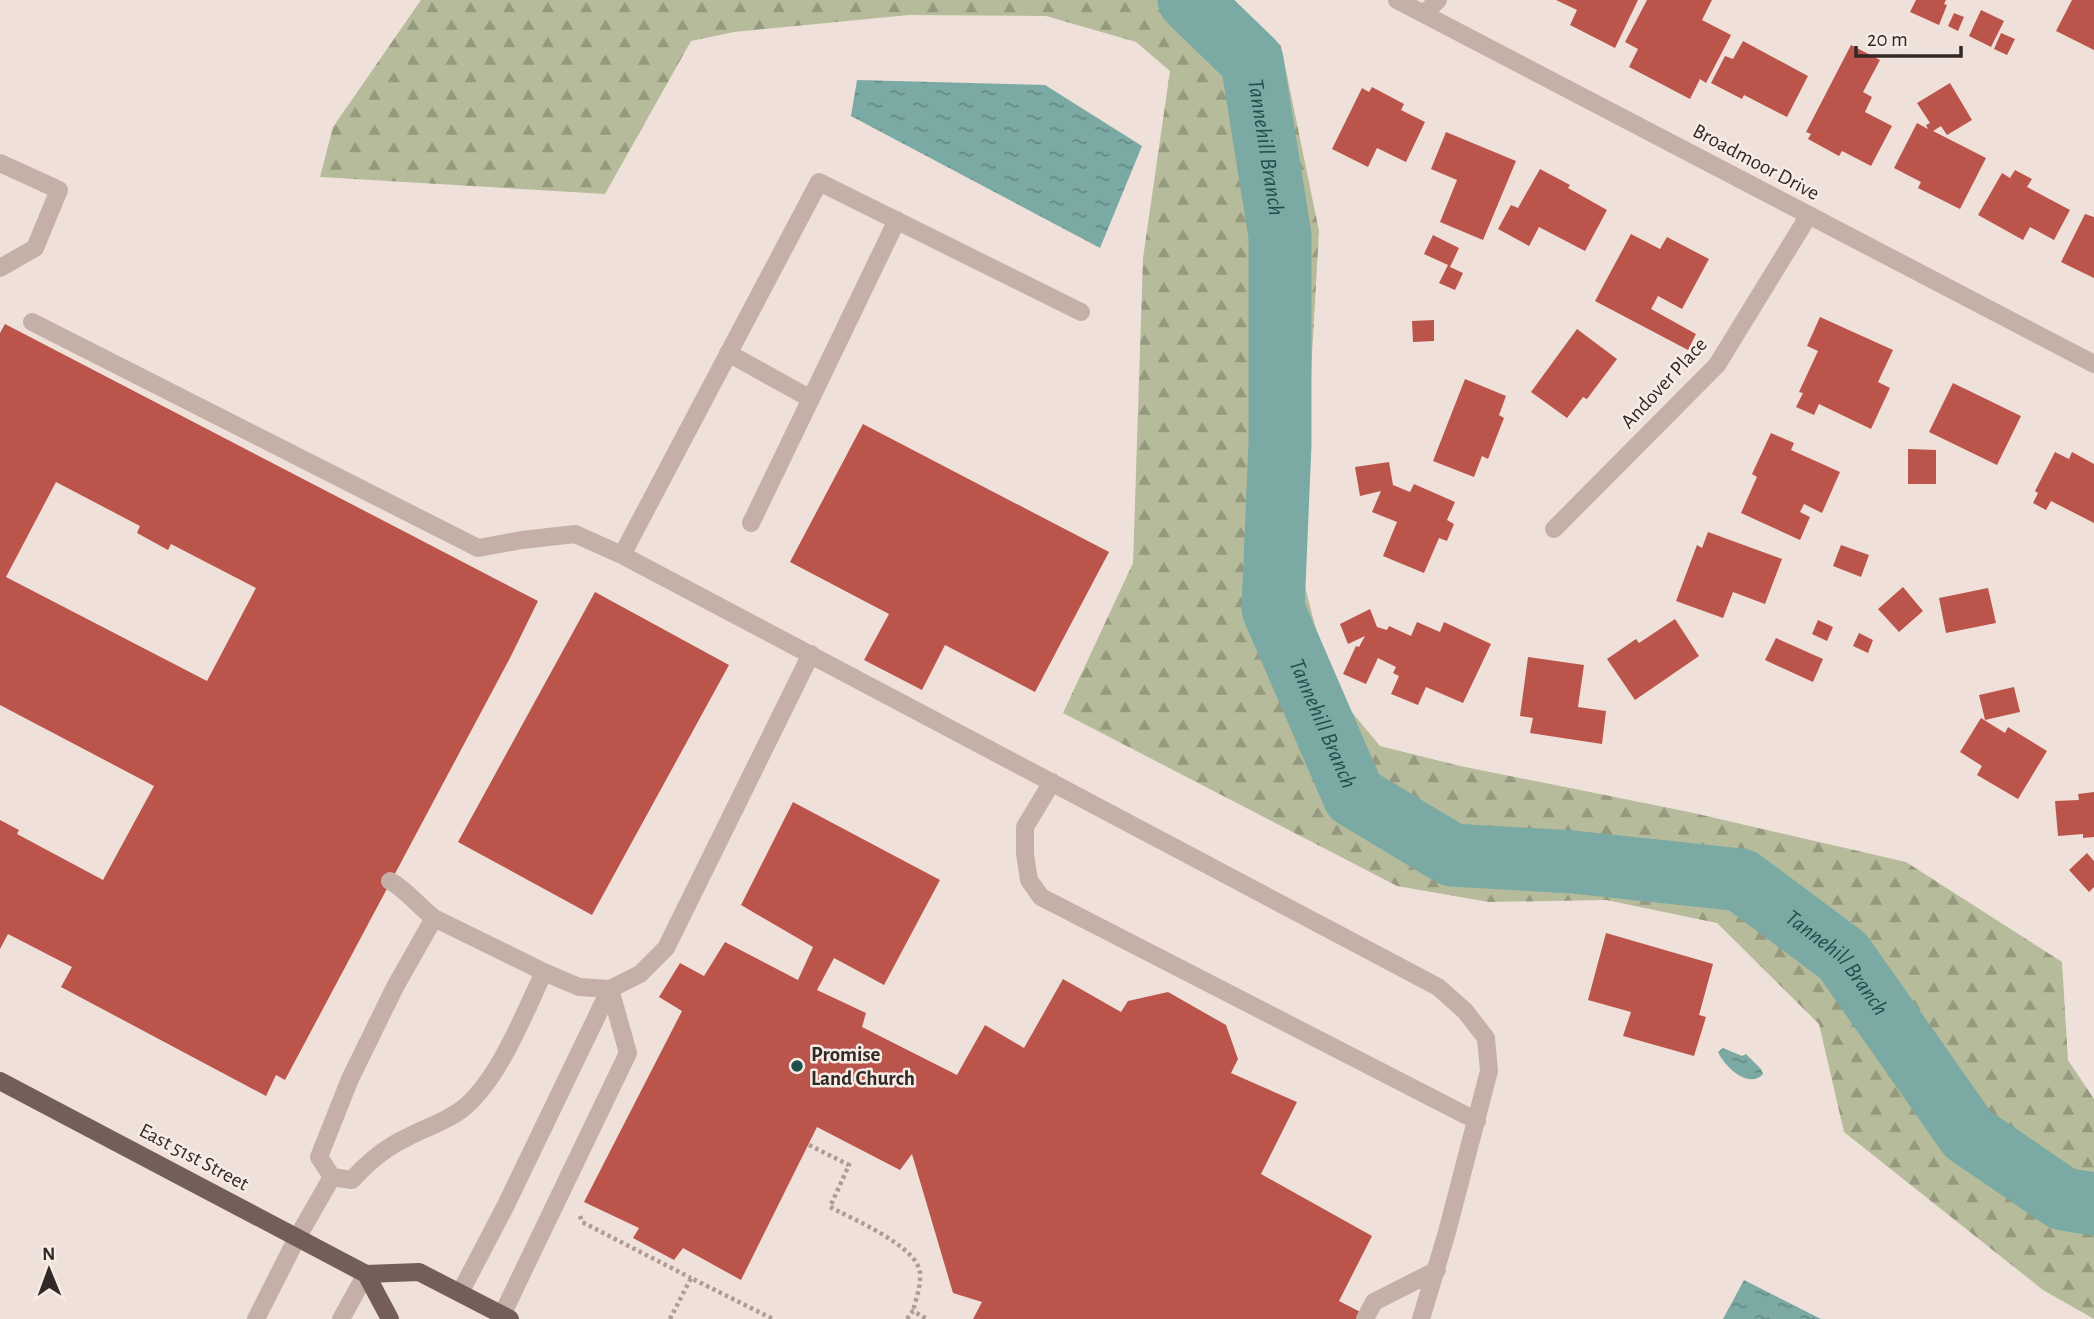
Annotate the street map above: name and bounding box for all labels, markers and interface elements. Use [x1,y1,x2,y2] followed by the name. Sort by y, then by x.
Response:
[1856,14,1961,58] scale bar
[1867,29,1908,50] text: 20 m
[1243,77,1288,217] water label: Tannehill Branch
[1689,120,1823,204] street label: Broadmoor Drive
[1617,334,1711,432] street label: Andover Place
[1285,656,1361,792] water label: Tannehill Branch
[1781,906,1892,1020] water label: Tannehill Branch
[811,1044,915,1089] place label: Promise Land Church
[789,1058,805,1074] marker: Promise Land Church
[136,1119,252,1195] street label: East 51st Street
[14,1235,84,1305] north arrow
[42,1245,56,1264] text: N

